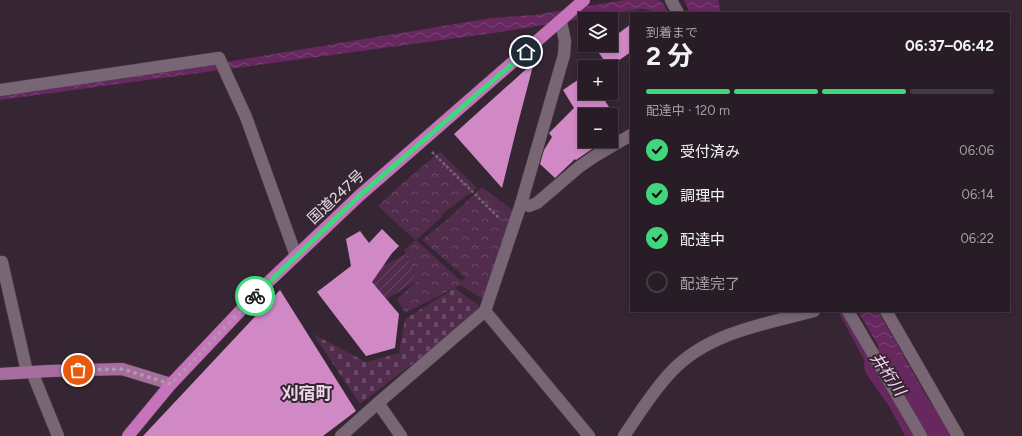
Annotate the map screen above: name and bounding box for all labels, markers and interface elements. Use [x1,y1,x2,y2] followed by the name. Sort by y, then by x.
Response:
[578,12,618,148] map controls
[578,12,618,52] button: layers
[646,25,698,40] text: 到着まで
[509,35,543,69] pin
[905,37,994,55] text: 06:37–06:42
[646,40,693,72] text: 2 分
[515,41,537,63] icon: home
[578,60,618,100] button: +
[646,103,730,118] text: 配達中 · 120 m
[578,108,618,148] button: −
[646,139,668,161] icon: check
[680,143,740,161] text: 受付済み
[959,143,994,158] text: 06:06
[304,166,368,228] street label: 国道247号
[646,183,668,205] icon: check
[680,187,725,205] text: 調理中
[962,187,994,202] text: 06:14
[646,227,668,249] icon: check
[680,231,725,249] text: 配達中
[960,231,994,246] text: 06:22
[680,275,740,293] text: 配達完了
[235,276,275,316] courier
[244,285,266,307] icon: bike
[866,349,911,401] water label: 井桁川
[61,353,95,387] pin
[67,359,89,381] icon: bag
[282,383,333,403] district label: 刈宿町

